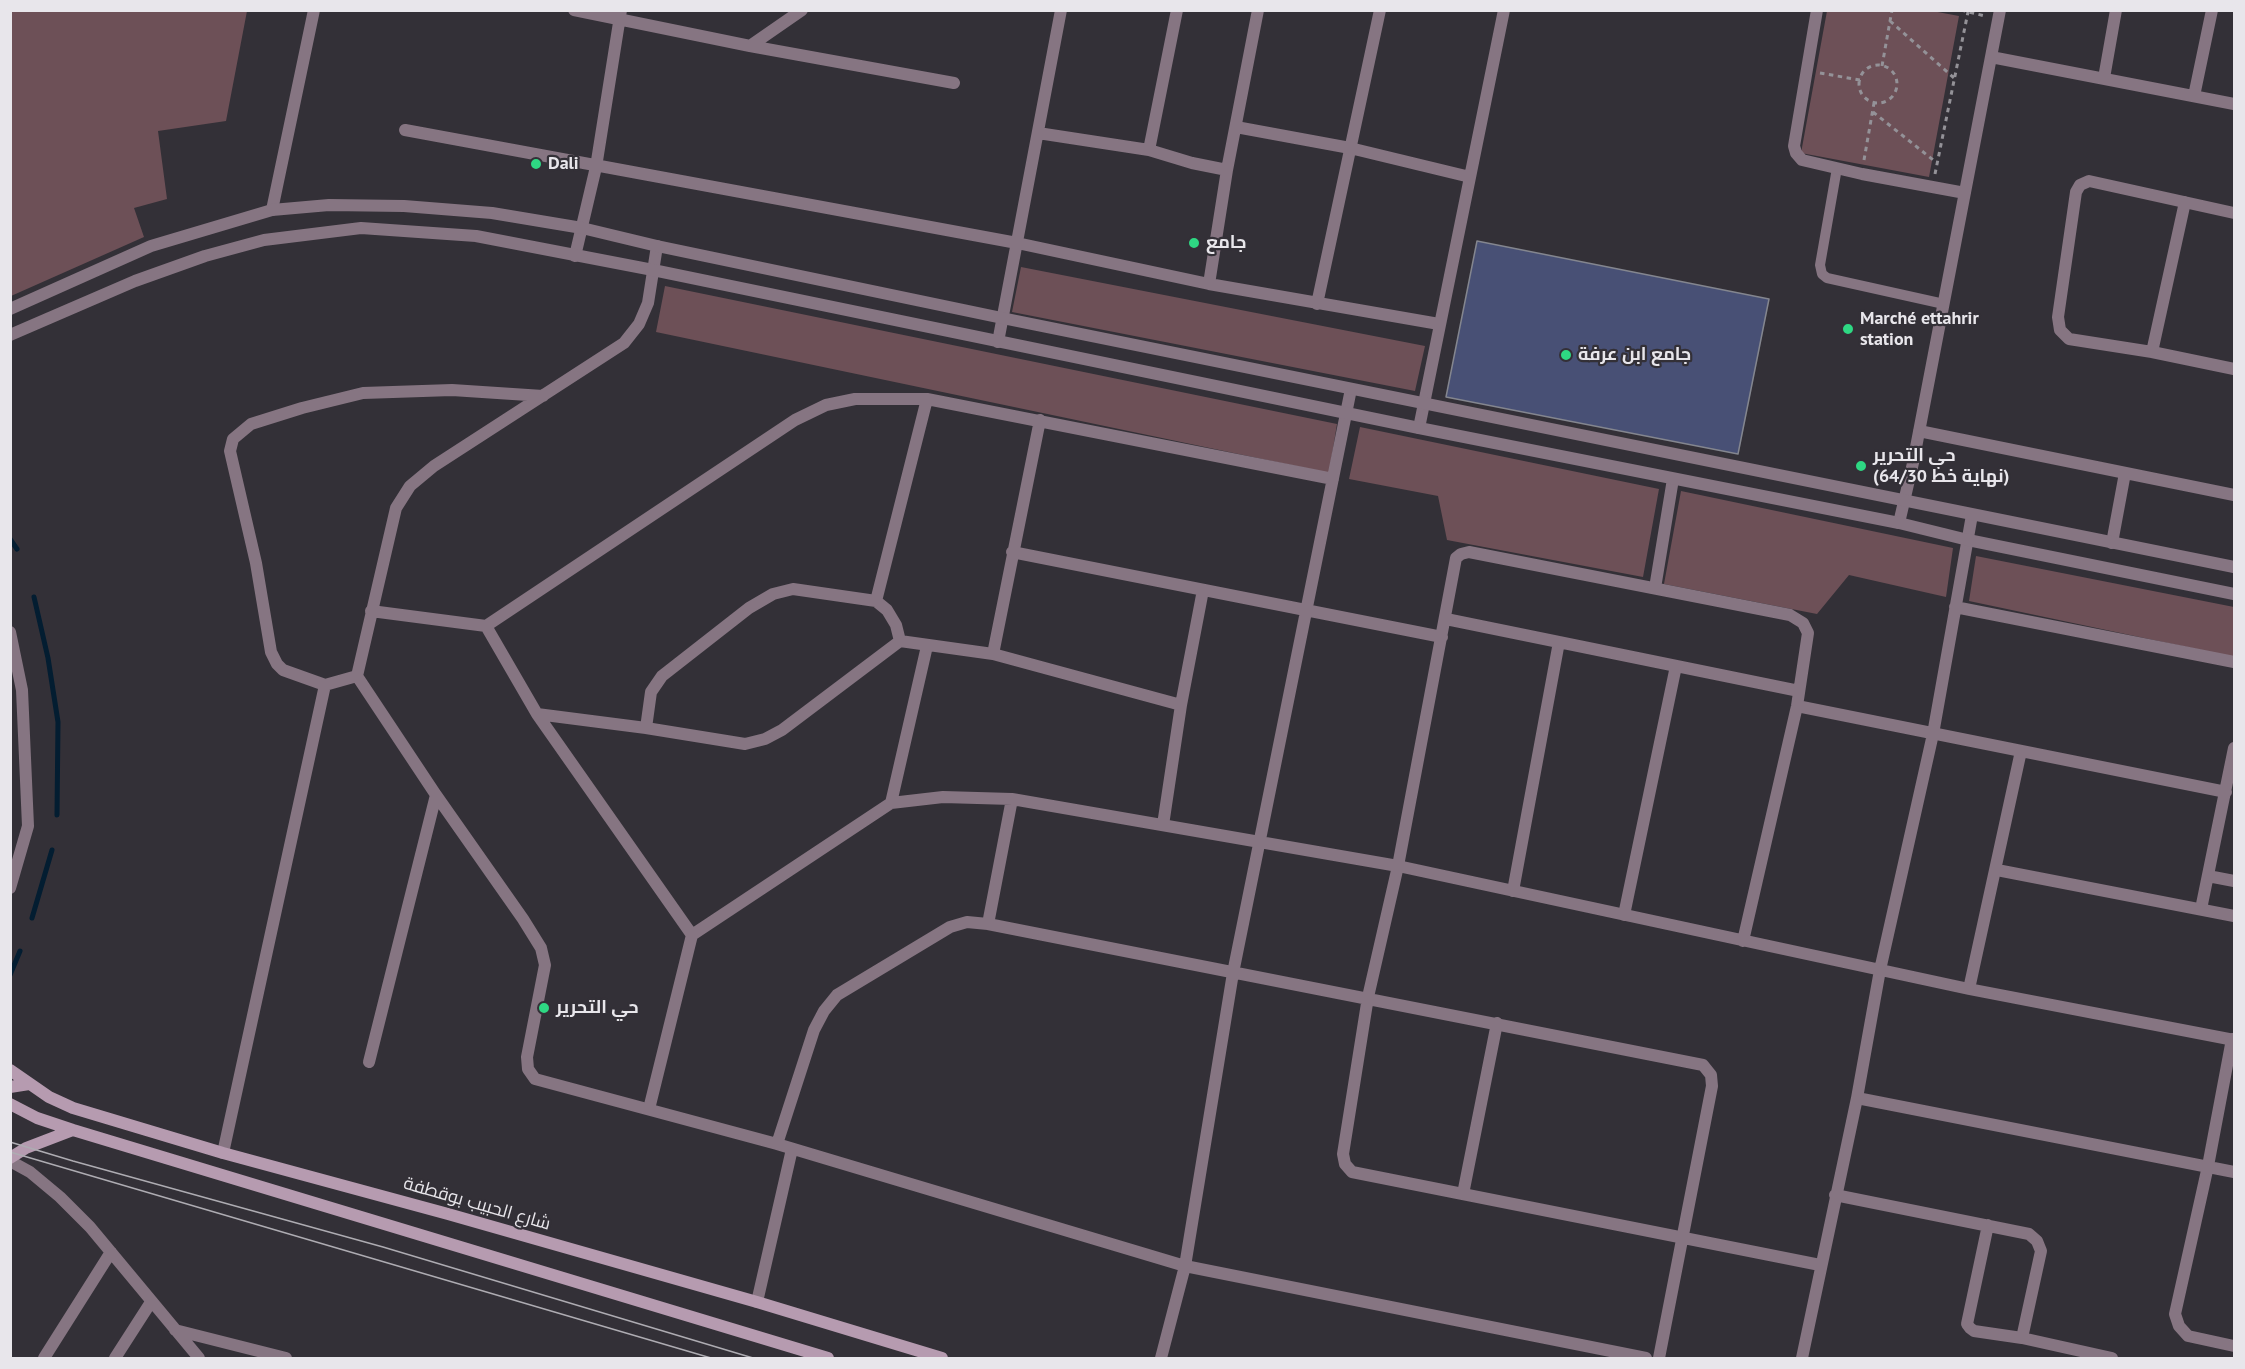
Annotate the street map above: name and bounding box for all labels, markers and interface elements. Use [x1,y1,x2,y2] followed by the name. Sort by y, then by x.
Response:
[548,153,579,175] place label: Dali
[529,157,543,171] marker: Dali
[1206,232,1246,254] place label: جامع
[1187,236,1201,250] marker: جامع
[1860,308,1979,350] place label: Marché ettahrir station
[1841,322,1855,336] marker: Marché ettahrir station
[1578,344,1691,366] place label: جامع ابن عرفة
[1559,348,1573,362] marker: جامع ابن عرفة
[1873,445,2009,488] place label: حي التحرير (نهاية خط 64/30)
[1854,459,1868,473] marker: حي التحرير (نهاية خط 64/30)
[556,997,639,1019] place label: حي التحرير
[537,1001,551,1015] marker: حي التحرير
[401,1173,553,1235] street label: شارع الحبيب بوقطفة

